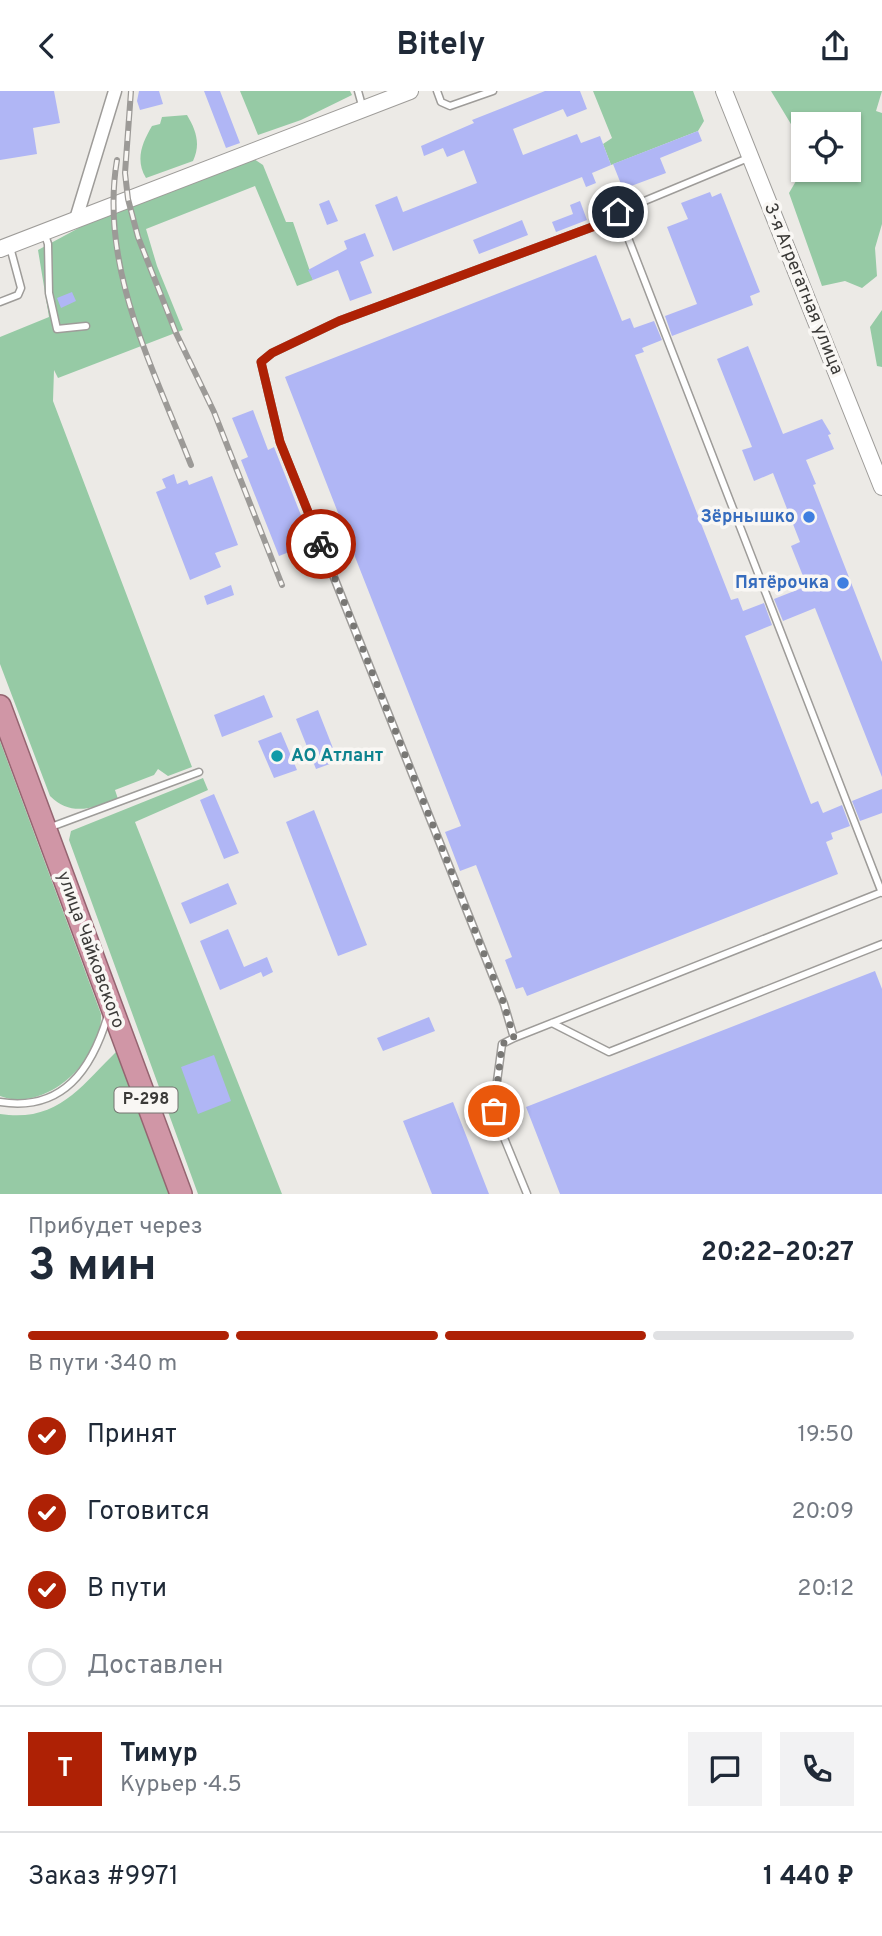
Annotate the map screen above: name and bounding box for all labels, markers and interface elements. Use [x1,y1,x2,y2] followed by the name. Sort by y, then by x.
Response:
[397,26,485,66] text: Bitely
[28,27,66,65] icon: back
[816,27,854,65] icon: share
[791,112,861,182] map controls
[791,112,861,182] button: locate
[588,182,648,242] pin
[599,193,637,231] icon: home
[758,200,848,378] street label: 3-я Агрегатная улица
[701,506,795,529] place label: Зёрнышко
[286,509,356,579] courier
[801,509,817,525] marker: Зёрнышко
[302,525,340,563] icon: bike
[735,572,829,595] place label: Пятёрочка
[835,575,851,591] marker: Пятёрочка
[291,745,384,768] place label: АО Атлант
[269,748,285,764] marker: АО Атлант
[51,868,129,1032] street label: улица Чайковского
[464,1081,524,1141] pin
[114,1087,178,1112] road number: Р-298
[475,1092,513,1130] icon: bag
[28,1213,203,1242] text: Прибудет через
[701,1237,854,1270] text: 20:22–20:27
[28,1238,157,1297] text: 3 мин
[28,1350,177,1379] text: В пути · 340 m
[28,1417,66,1455] icon: check
[87,1419,177,1452] text: Принят
[798,1421,854,1450] text: 19:50
[28,1494,66,1532] icon: check
[87,1496,210,1529] text: Готовится
[791,1498,854,1527] text: 20:09
[28,1571,66,1609] icon: check
[87,1573,167,1606] text: В пути
[797,1575,854,1604] text: 20:12
[87,1650,223,1683] text: Доставлен
[688,1732,762,1806] button: chat
[780,1732,854,1806] button: phone
[120,1738,198,1771] text: Тимур
[57,1753,73,1786] text: Т
[120,1771,242,1800] text: Курьер · 4.5
[28,1861,179,1894] text: Заказ #9971
[763,1861,854,1894] text: 1 440 ₽

